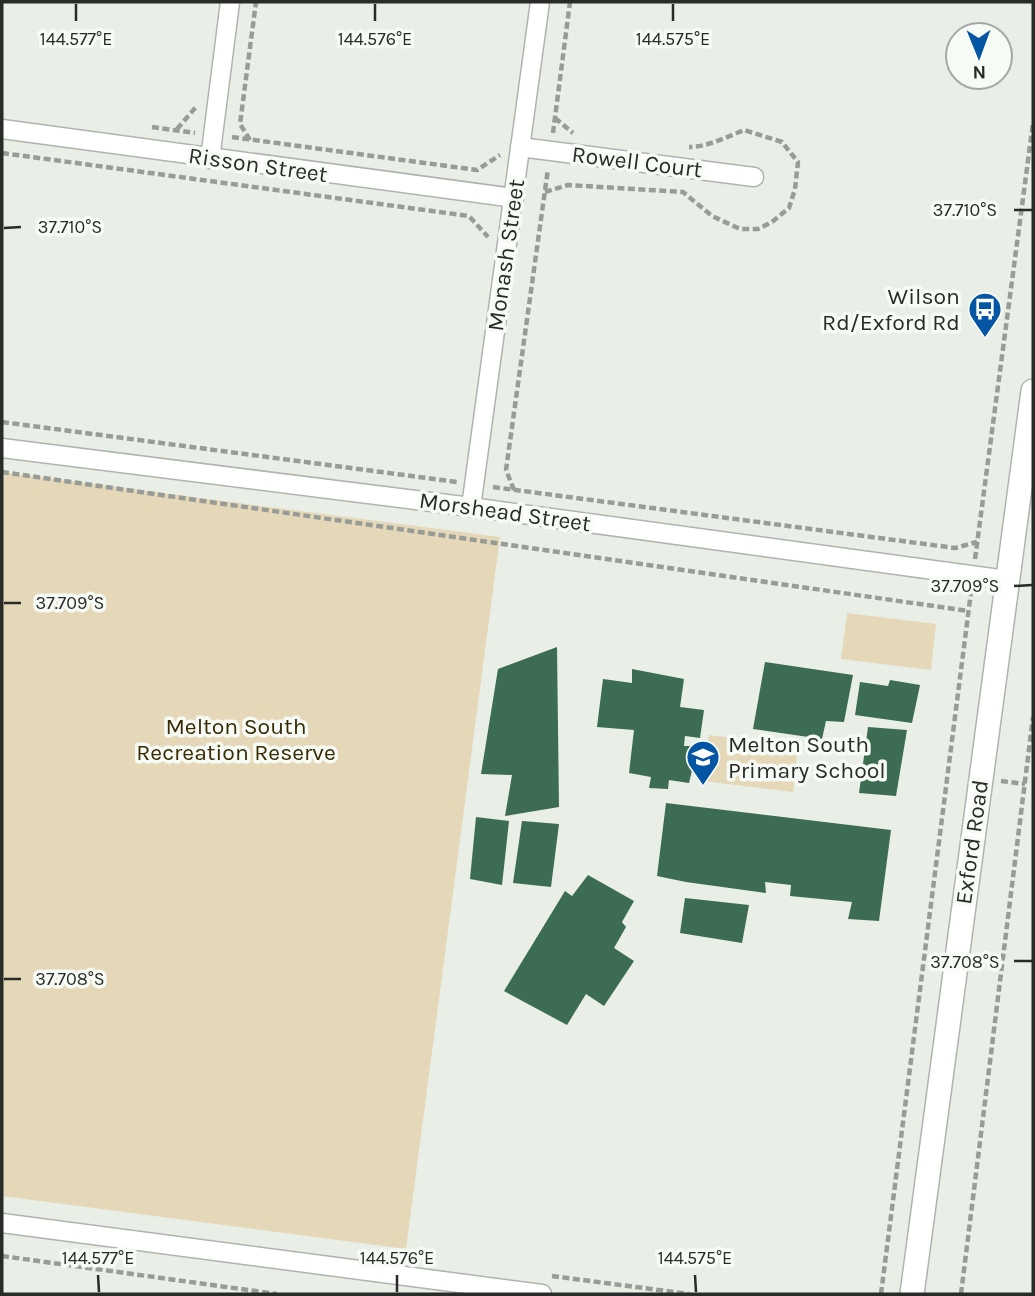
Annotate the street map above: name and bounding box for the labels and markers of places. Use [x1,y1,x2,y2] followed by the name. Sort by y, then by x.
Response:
[822,283,960,336] place label: Wilson Rd/Exford Rd
[966,290,1004,339] bus stop icon: Wilson Rd/Exford Rd
[728,731,886,784] place label: Melton South Primary School
[684,738,722,787] school or university icon: Melton South Primary School

